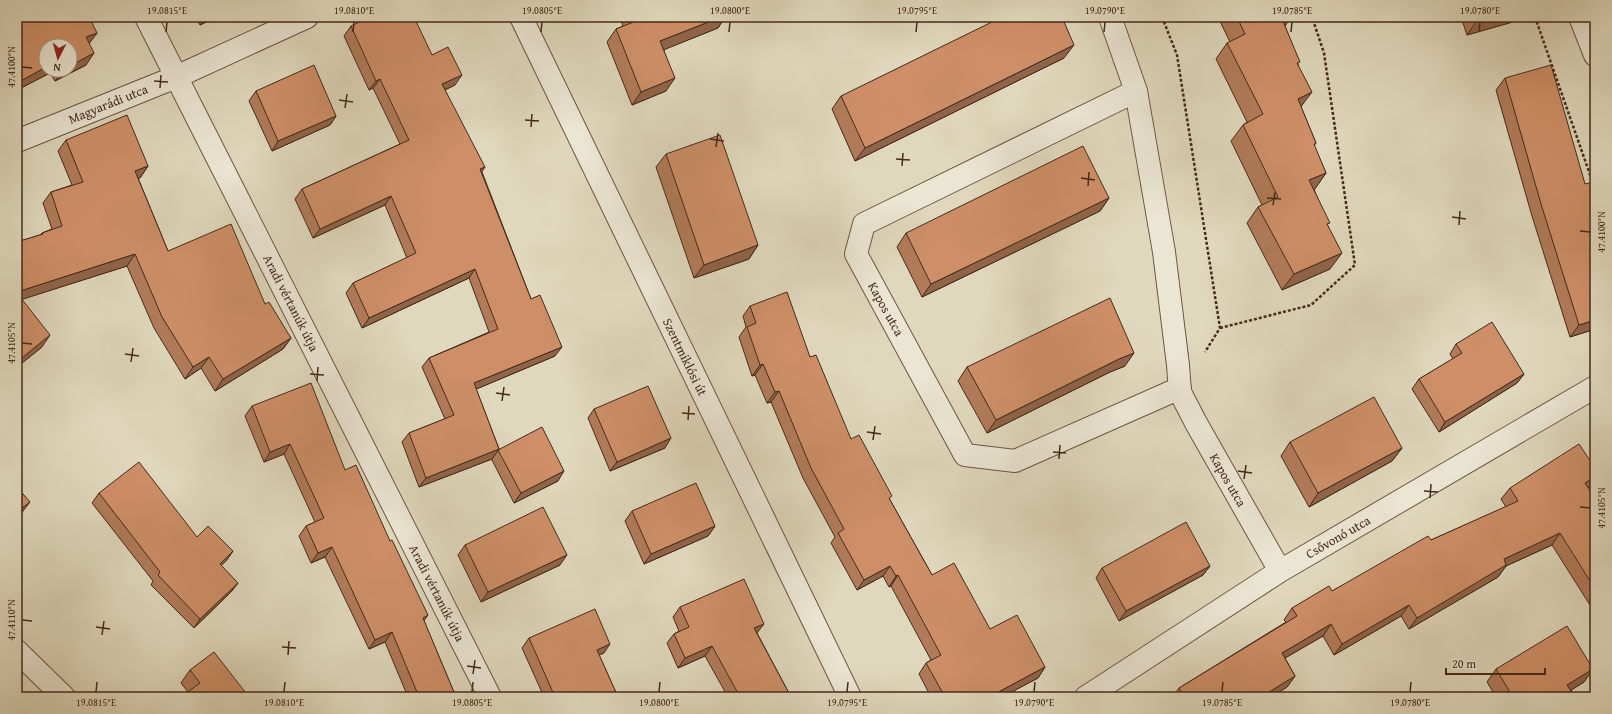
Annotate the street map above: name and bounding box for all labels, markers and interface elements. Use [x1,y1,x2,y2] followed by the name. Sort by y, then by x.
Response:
[147,3,187,18] text: 19.0815°E
[334,3,374,18] text: 19.0810°E
[522,3,562,18] text: 19.0805°E
[710,3,750,18] text: 19.0800°E
[897,3,937,18] text: 19.0795°E
[1085,3,1125,18] text: 19.0790°E
[1272,3,1312,18] text: 19.0785°E
[1460,3,1500,18] text: 19.0780°E
[38,38,78,78] north arrow
[4,46,19,88] text: 47.4100°N
[52,60,61,76] text: N
[65,79,151,129] street label: Magyarádi utca
[1594,211,1609,253] text: 47.4100°N
[258,251,324,355] street label: Aradi vértanúk útja
[863,279,909,340] street label: Kapos utca
[658,315,712,399] street label: Szentmiklósi út
[4,322,19,364] text: 47.4105°N
[1205,450,1251,511] street label: Kapos utca
[1594,487,1609,529] text: 47.4105°N
[1302,510,1375,563] street label: Csővonó utca
[404,541,470,645] street label: Aradi vértanúk útja
[4,599,19,641] text: 47.4110°N
[1446,650,1545,676] scale bar
[1452,655,1476,672] text: 20 m
[76,695,116,710] text: 19.0815°E
[264,695,304,710] text: 19.0810°E
[452,695,492,710] text: 19.0805°E
[639,695,679,710] text: 19.0800°E
[827,695,867,710] text: 19.0795°E
[1014,695,1054,710] text: 19.0790°E
[1202,695,1242,710] text: 19.0785°E
[1390,695,1430,710] text: 19.0780°E

